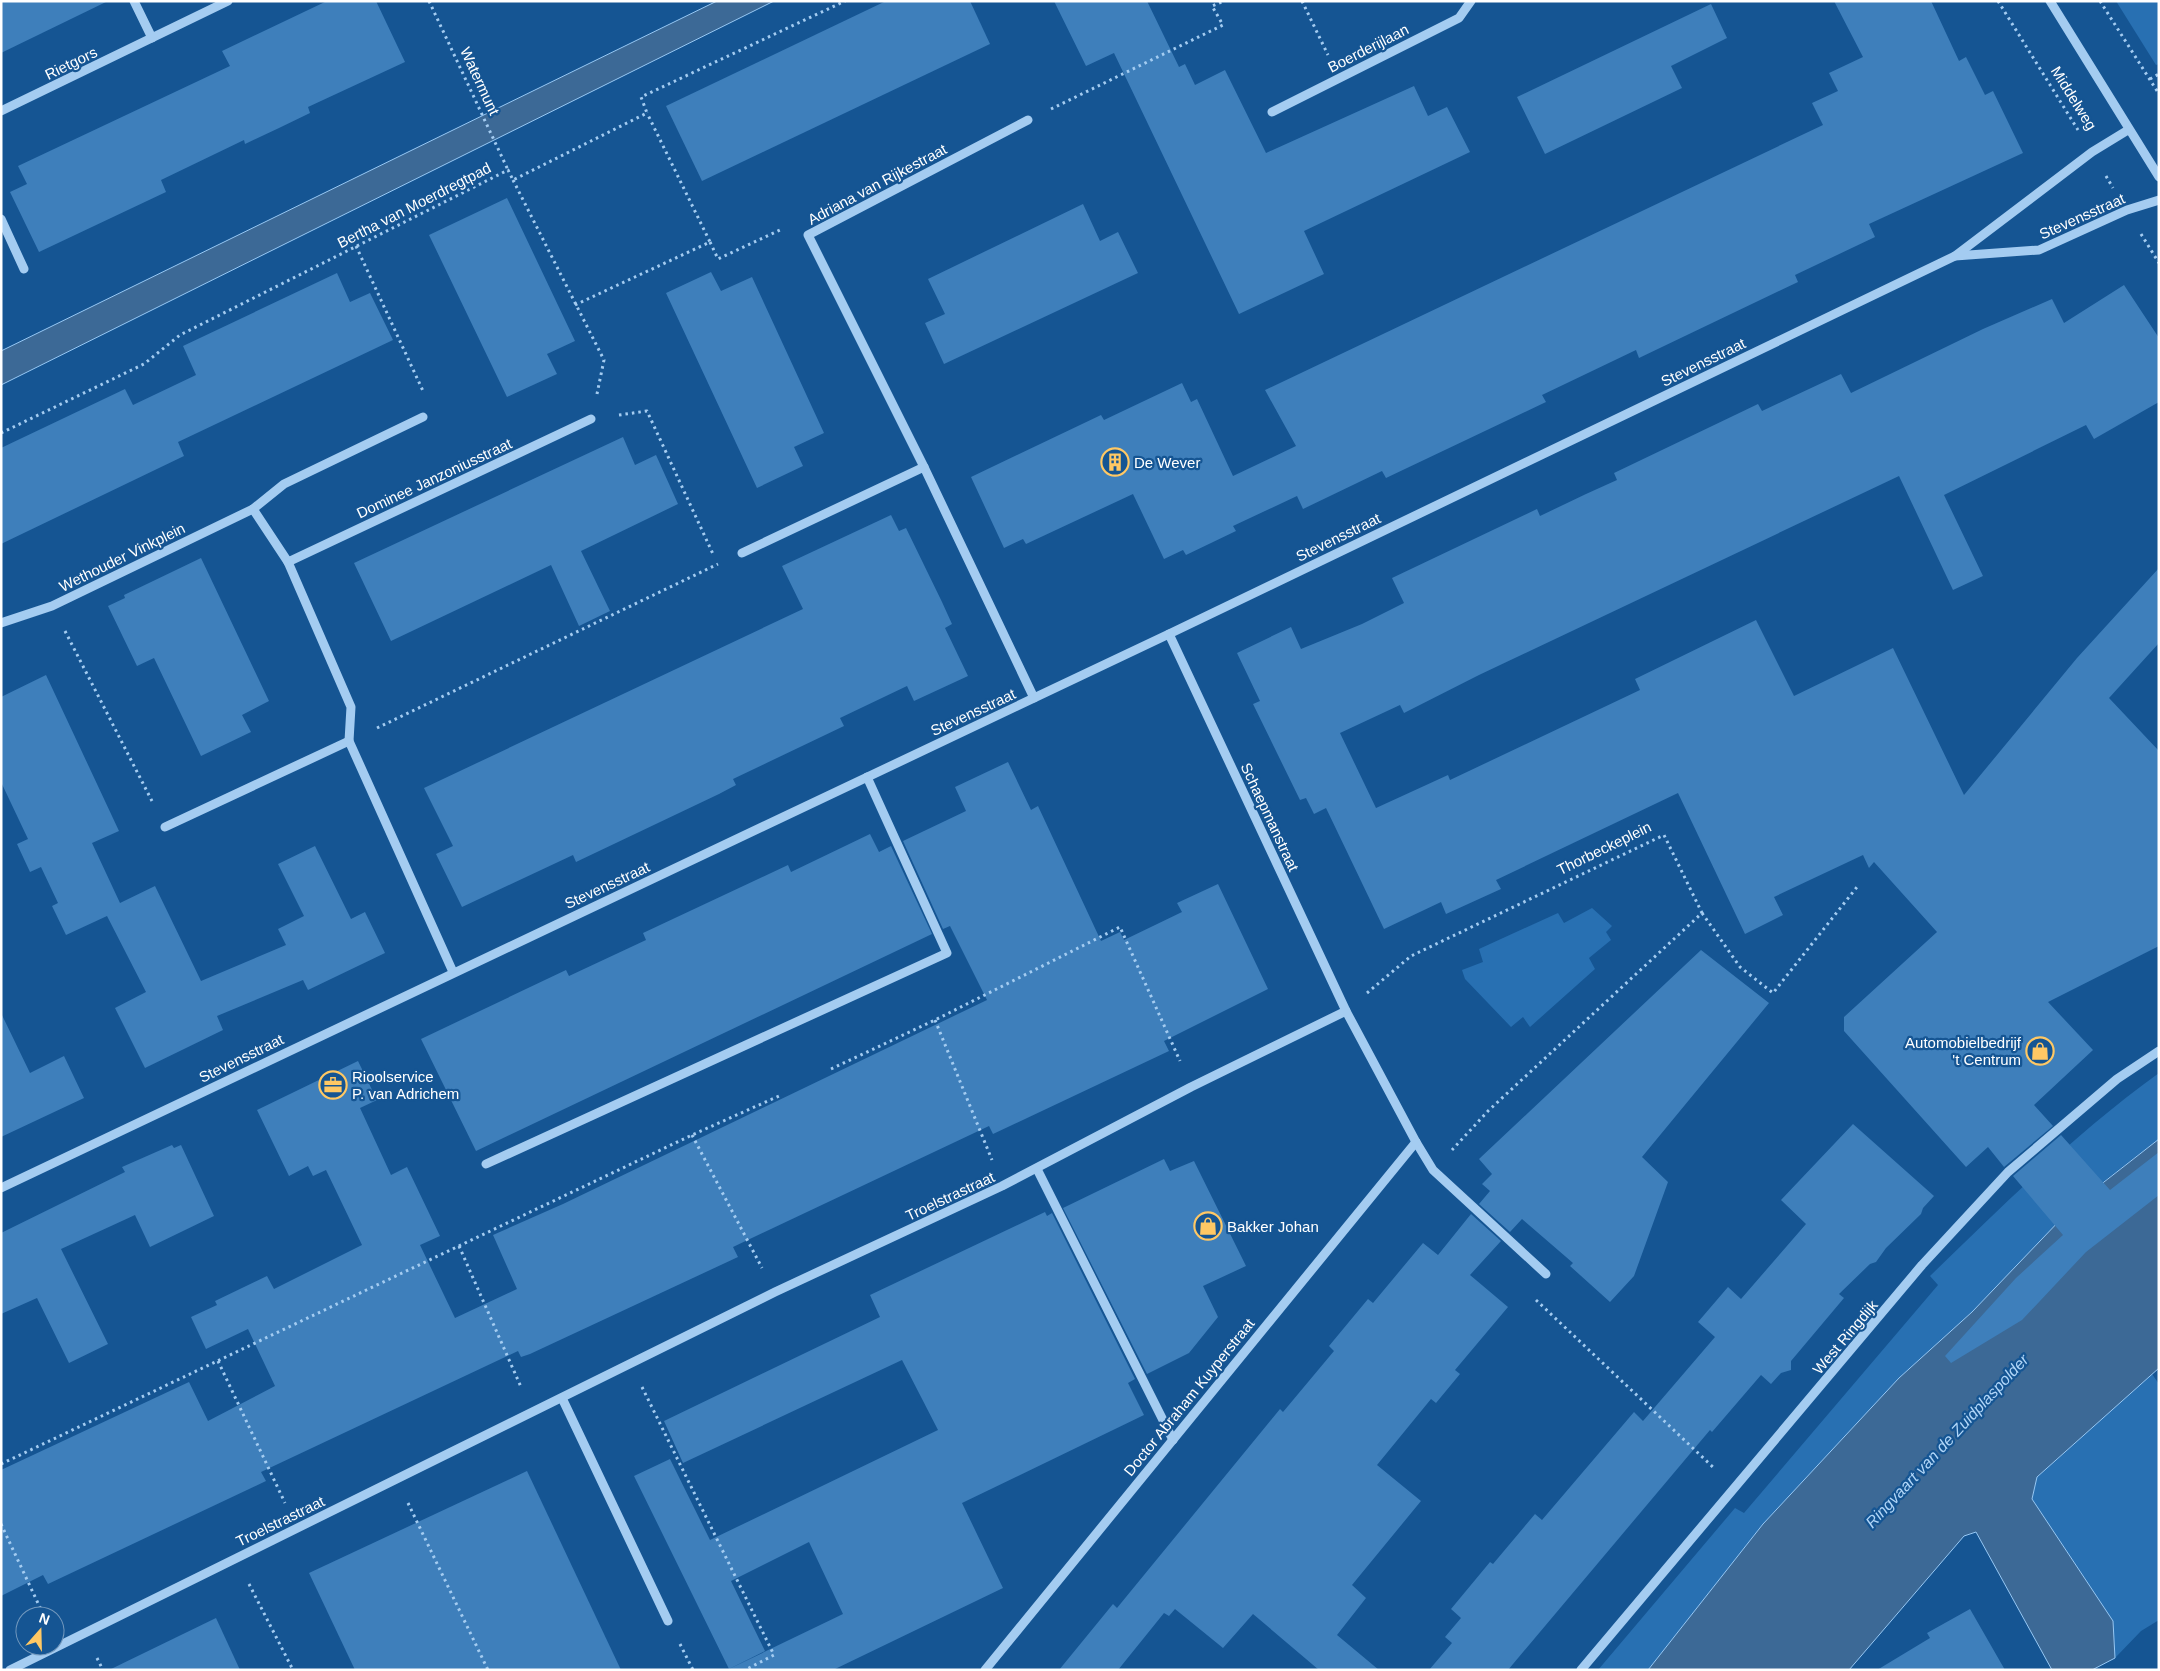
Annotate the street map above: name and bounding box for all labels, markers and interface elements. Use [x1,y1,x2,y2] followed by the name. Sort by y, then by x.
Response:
[1325,20,1411,76] street label: Boerderijlaan
[42,43,100,83] street label: Rietgors
[457,44,503,118] street label: Watermunt
[2048,63,2100,133] street label: Middelweg
[805,140,950,228] street label: Adriana van Rijkestraat
[334,159,494,251] street label: Bertha van Moerdregtpad
[2037,189,2128,242] street label: Stevensstraat
[1658,334,1749,390] street label: Stevensstraat
[354,434,515,521] street label: Dominee Janzoniusstraat
[1100,447,1130,477] building icon: De Wever
[1134,454,1200,471] place label: De Wever
[1293,509,1384,565] street label: Stevensstraat
[56,519,188,595] street label: Wethouder Vinkplein
[928,685,1019,739] street label: Stevensstraat
[1237,760,1303,875] street label: Schaepmanstraat
[1554,818,1654,878] street label: Thorbeckeplein
[562,858,653,912] street label: Stevensstraat
[196,1030,287,1086] street label: Stevensstraat
[1905,1034,2022,1068] place label: Automobielbedrijf 't Centrum
[2025,1036,2055,1066] shop icon: Automobielbedrijf 't Centrum
[352,1068,459,1102] place label: Rioolservice P. van Adrichem
[318,1070,348,1100] office icon: Rioolservice P. van Adrichem
[903,1168,998,1224] street label: Troelstrastraat
[1193,1211,1223,1241] shop icon: Bakker Johan
[1227,1218,1319,1235] place label: Bakker Johan
[1809,1296,1881,1377] street label: West Ringdijk
[1120,1314,1258,1479] street label: Doctor Abraham Kuyperstraat
[1862,1350,2032,1531] water label: Ringvaart van de Zuidplaspolder
[233,1492,328,1550] street label: Troelstrastraat
[15,1606,65,1656] north arrow
[37,1610,52,1628] text: N

